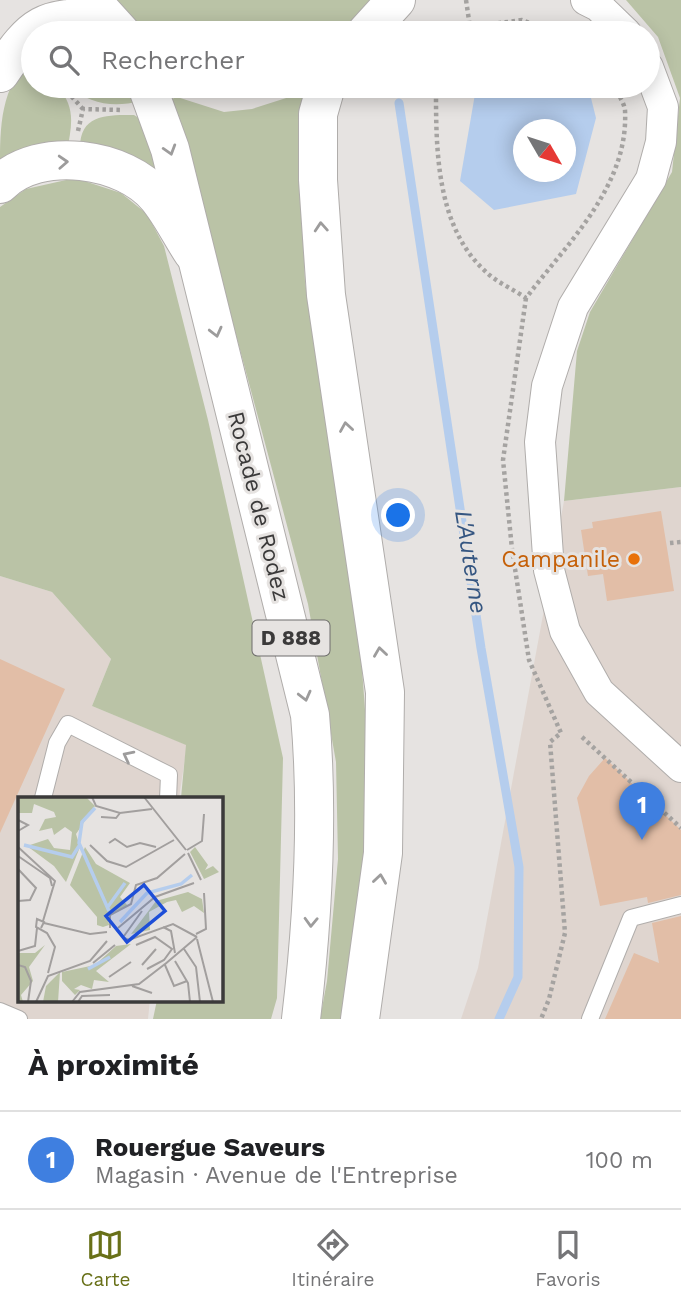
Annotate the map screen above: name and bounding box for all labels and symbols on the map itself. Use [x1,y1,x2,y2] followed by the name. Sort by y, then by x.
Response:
[513,119,576,182] north arrow
[162,143,176,156] one-way arrow
[57,155,68,170] one-way arrow
[314,221,329,232] one-way arrow
[208,326,222,338] one-way arrow
[222,409,295,604] street label: Rocade de Rodez
[339,421,354,433] one-way arrow
[381,498,415,532] your location
[449,508,493,616] water label: L'Auterne
[501,546,620,573] place label: Campanile
[626,551,642,567] marker: Campanile
[252,620,330,656] road number: D 888
[372,646,387,658] one-way arrow
[297,690,311,702] one-way arrow
[123,751,135,765] one-way arrow
[619,782,665,840] pin: 1
[18,797,222,1002] inset map
[372,873,387,884] one-way arrow
[303,918,319,928] one-way arrow

